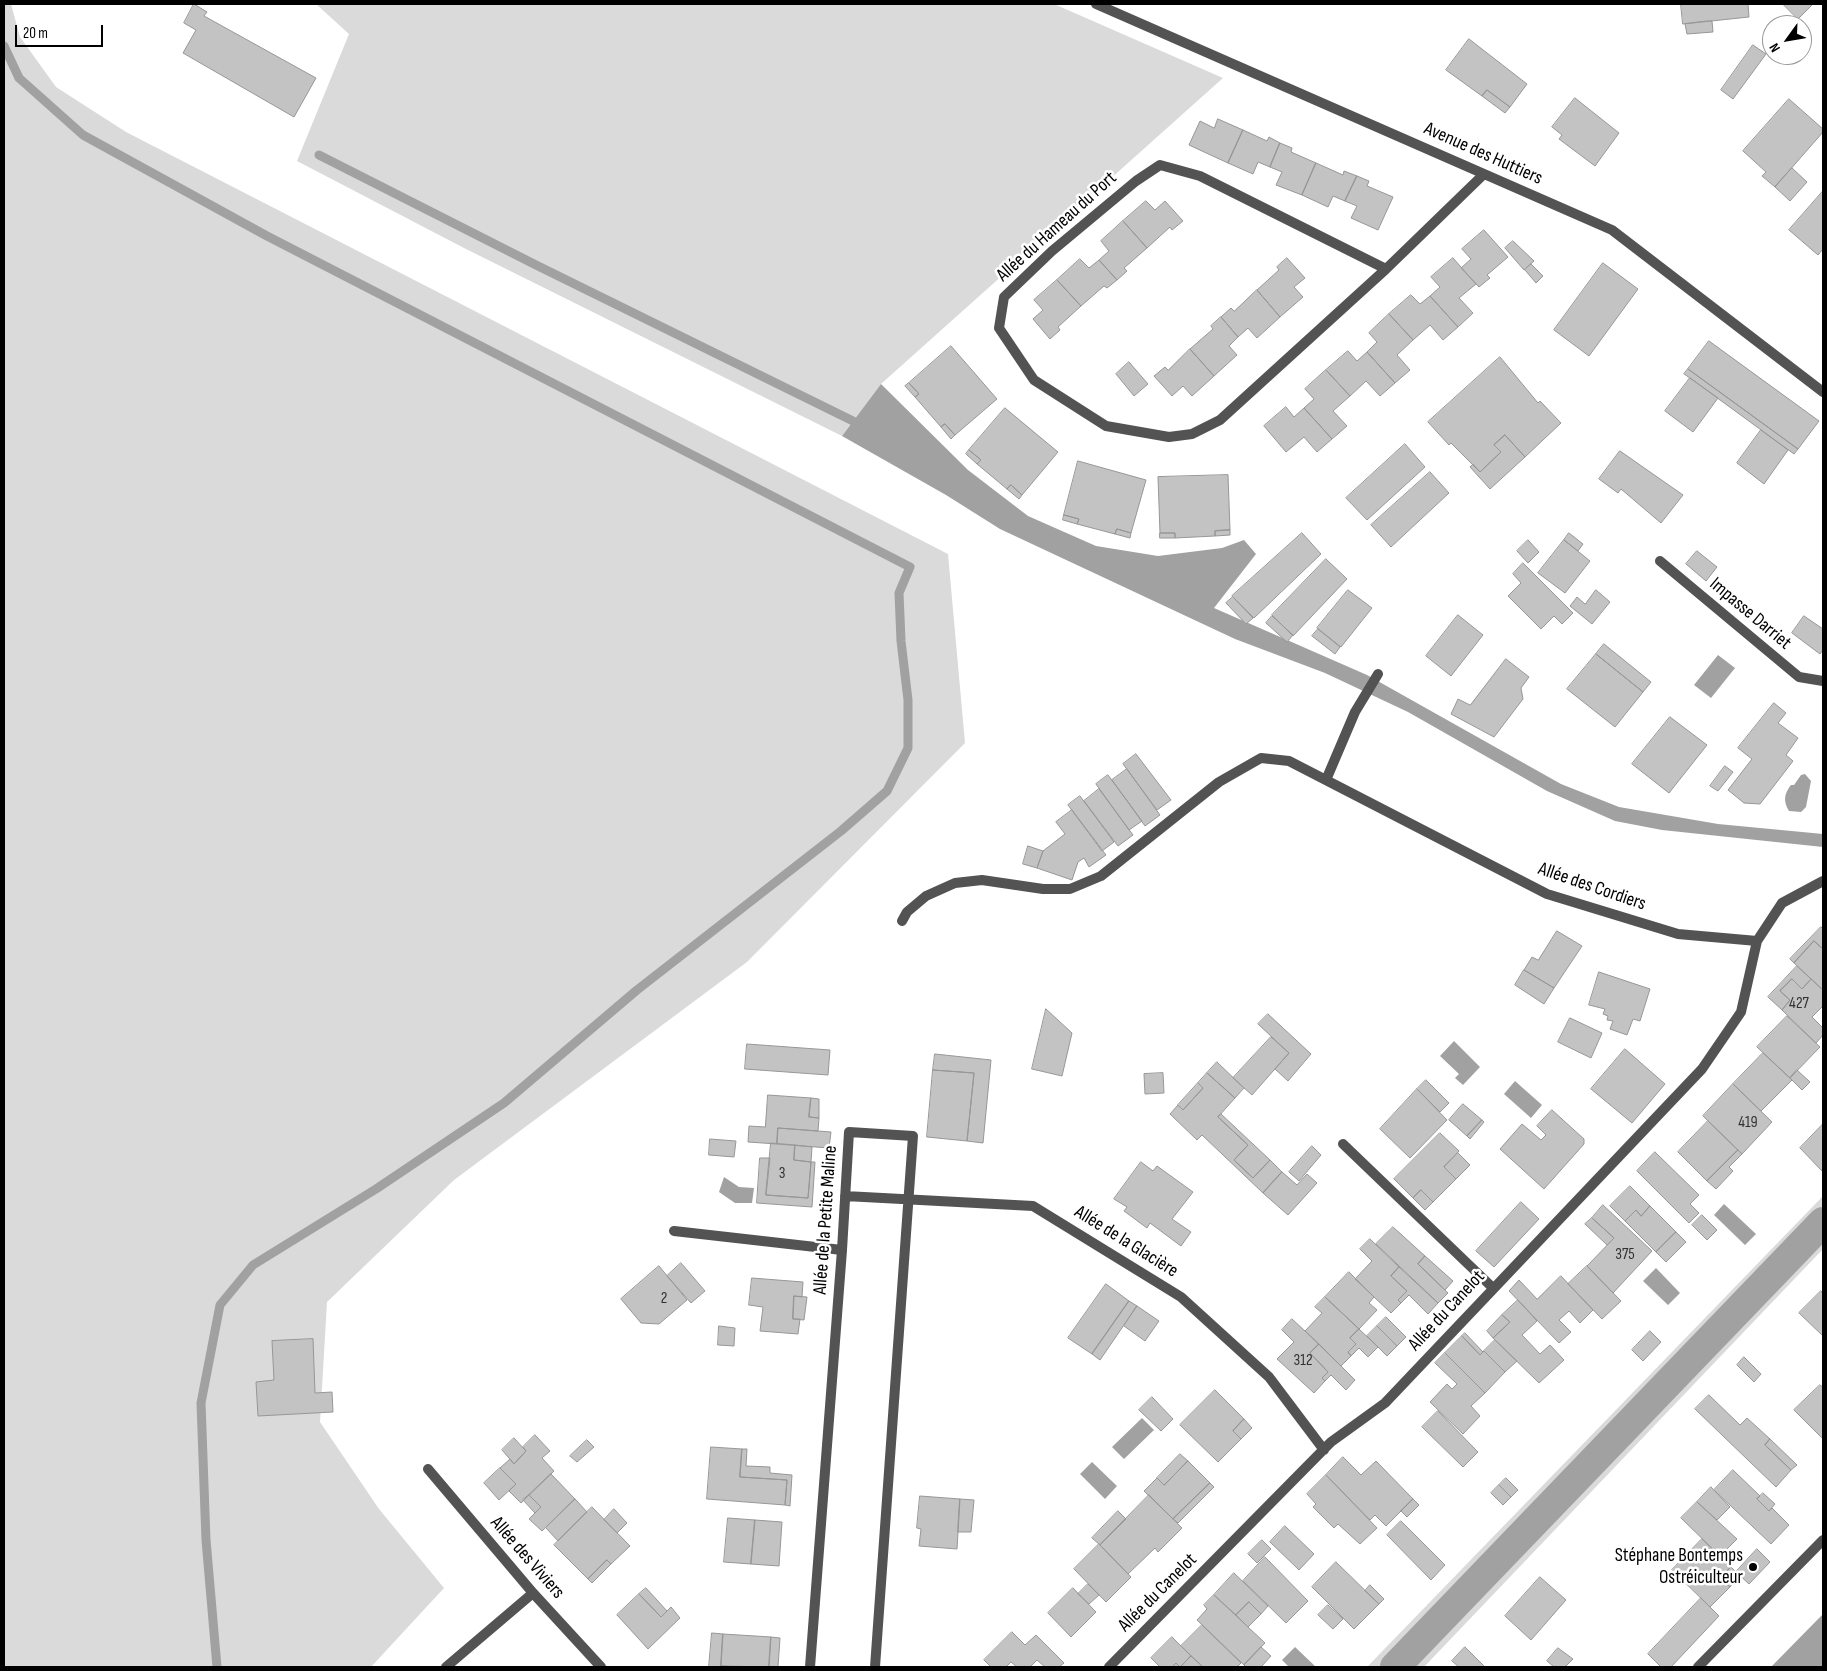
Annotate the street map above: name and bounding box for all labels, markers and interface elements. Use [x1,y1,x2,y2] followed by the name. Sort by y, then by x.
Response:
[18,15,105,47] scale bar
[1762,15,1812,65] north arrow
[23,24,48,43] text: 20 m
[1766,40,1784,55] text: N
[1420,118,1546,190] street label: Avenue des Huttiers
[992,167,1122,287] street label: Allée du Hameau du Port
[1705,573,1795,655] street label: Impasse Darriet
[1535,858,1649,916] street label: Allée des Cordiers
[1789,994,1809,1014] house number: 427
[1738,1113,1758,1133] house number: 419
[809,1145,843,1295] street label: Allée de la Petite Maline
[779,1164,785,1184] house number: 3
[1070,1201,1182,1283] street label: Allée de la Glacière
[1615,1245,1635,1265] house number: 375
[1404,1266,1490,1356] street label: Allée du Canelot
[661,1289,667,1309] house number: 2
[1293,1351,1313,1371] house number: 312
[485,1512,569,1604] street label: Allée des Viviers
[1615,1545,1743,1589] place label: Stéphane Bontemps Ostréiculteur
[1114,1549,1202,1637] street label: Allée du Canelot
[1747,1561,1759,1573] marker: Stéphane Bontemps Ostréiculteur

